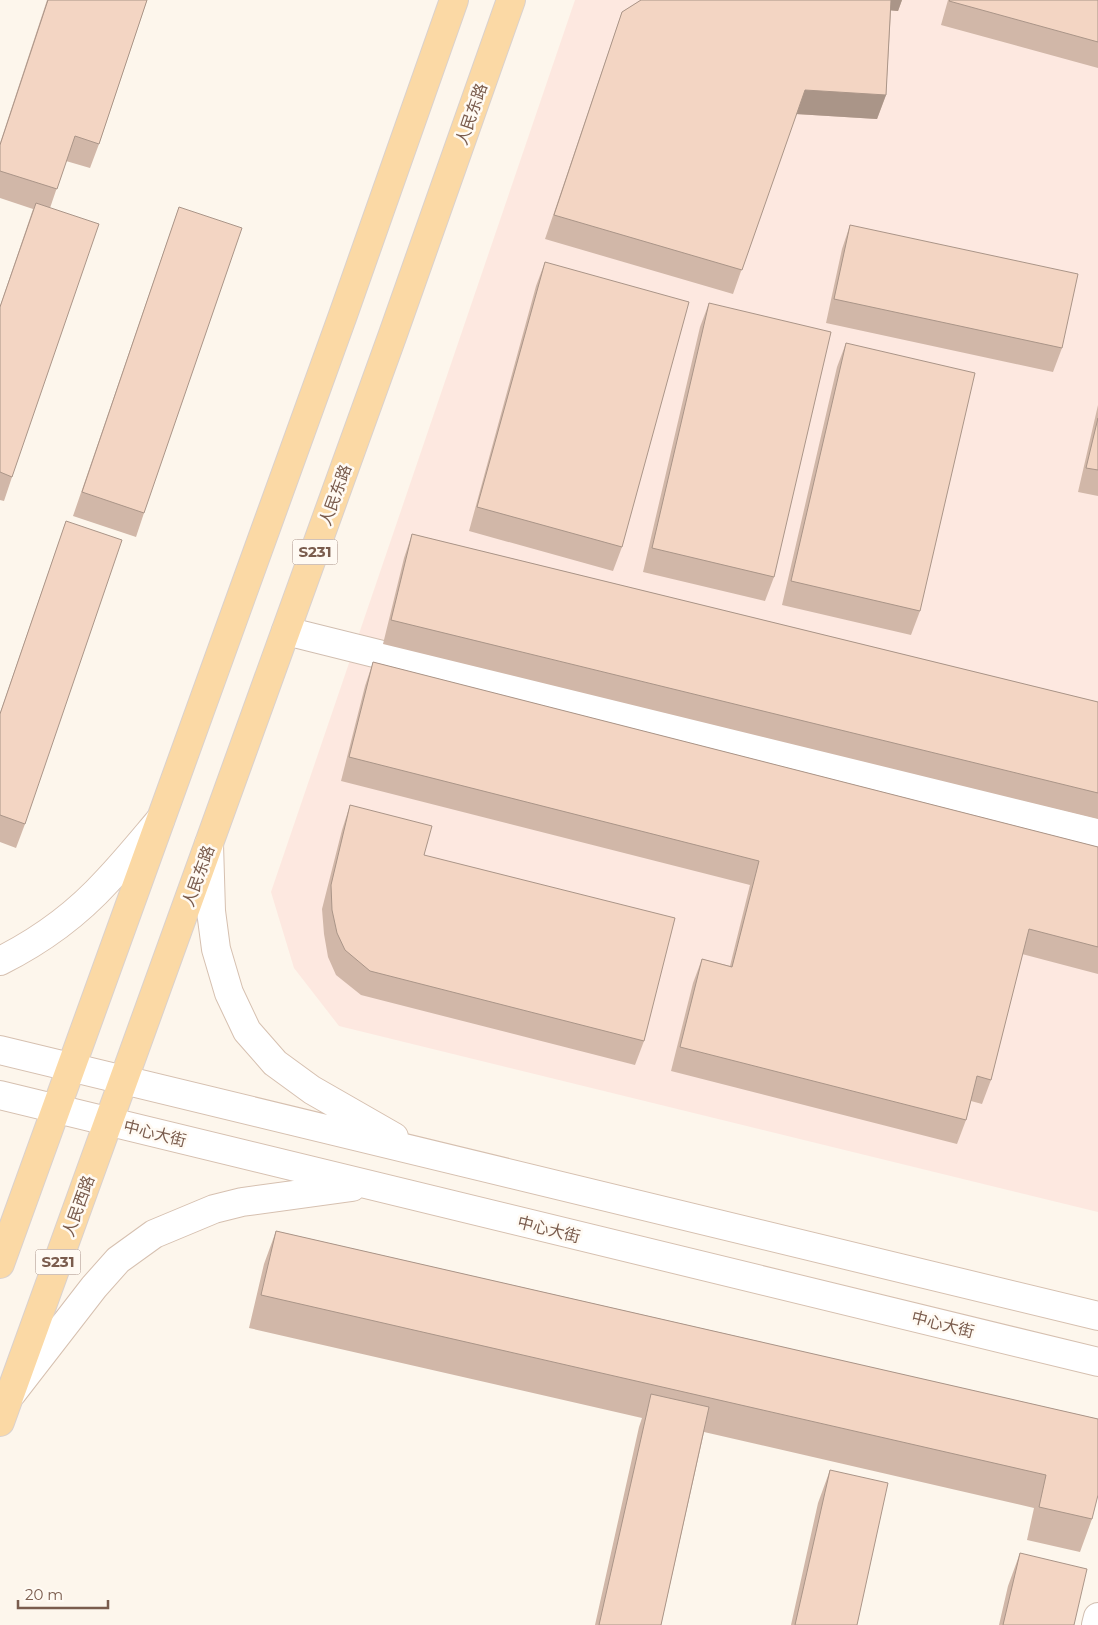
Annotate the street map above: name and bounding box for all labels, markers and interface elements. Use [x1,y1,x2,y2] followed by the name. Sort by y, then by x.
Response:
[452,81,491,148] street label: 人民东路
[316,462,355,528] street label: 人民东路
[292,540,338,564] road number: S231
[179,843,218,909] street label: 人民东路
[122,1117,188,1150] street label: 中心大街
[59,1173,98,1239] street label: 人民西路
[516,1213,582,1246] street label: 中心大街
[36,1250,80,1274] road number: S231
[910,1308,976,1341] street label: 中心大街
[18,1578,108,1610] scale bar
[25,1585,63,1604] text: 20 m

